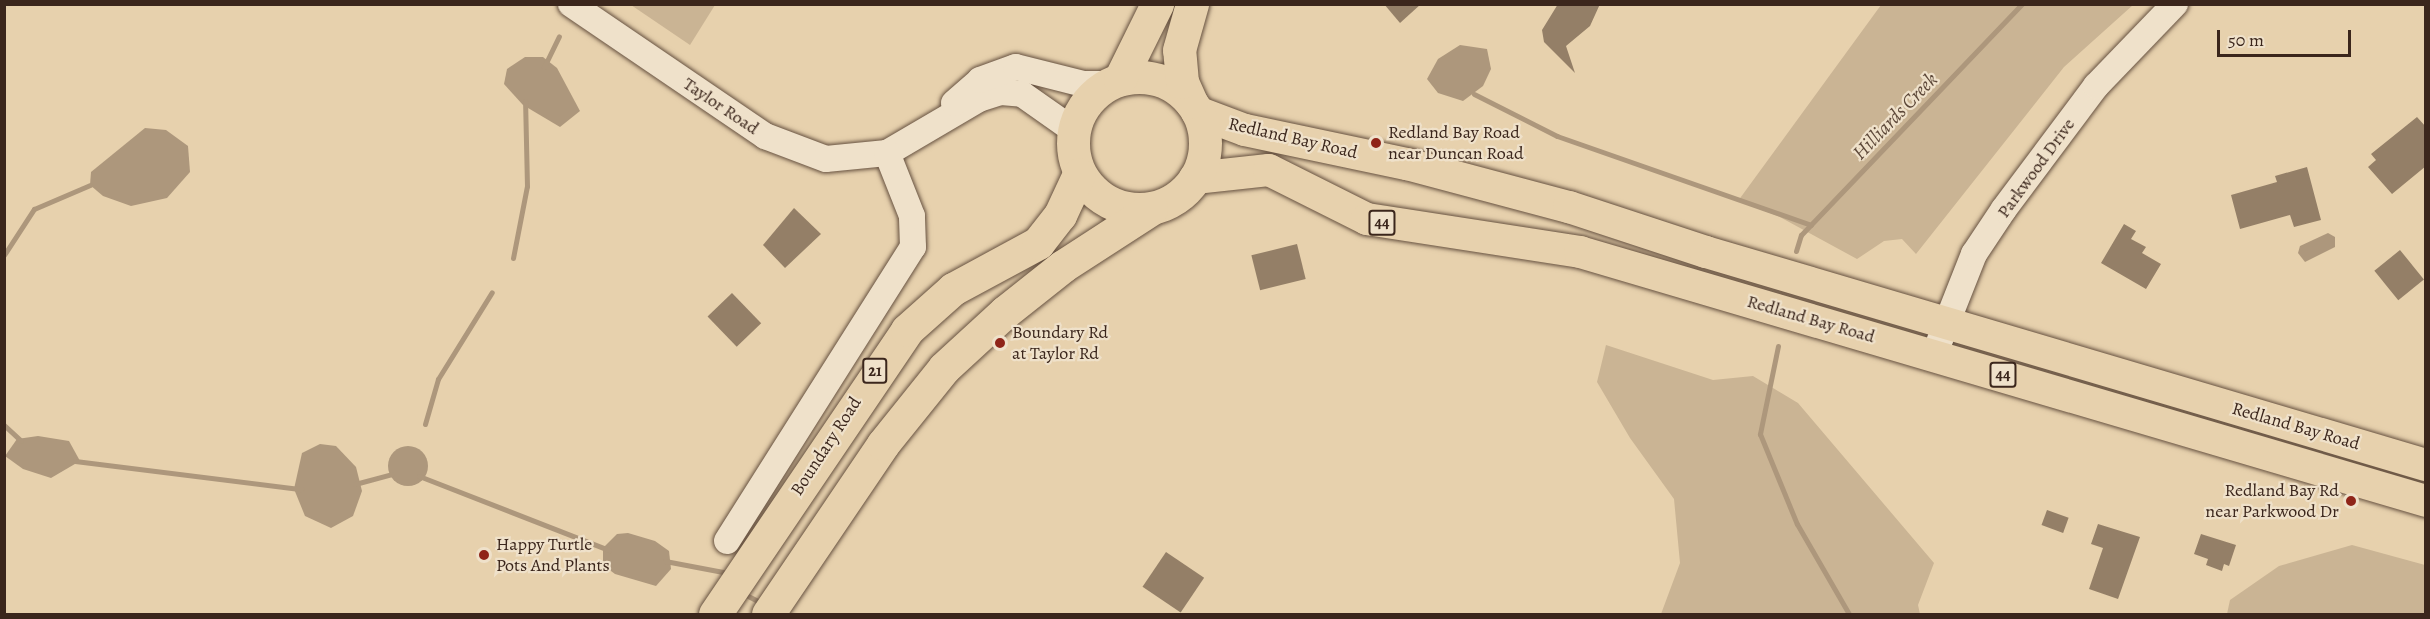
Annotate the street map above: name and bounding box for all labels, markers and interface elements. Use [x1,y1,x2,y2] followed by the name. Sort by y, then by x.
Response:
[2220,18,2354,56] scale bar
[2228,28,2264,52] text: 50 m
[1848,67,1942,165] water label: Hilliards Creek
[679,73,763,139] street label: Taylor Road
[1226,113,1360,163] street label: Redland Bay Road
[1993,114,2079,222] street label: Parkwood Drive
[1388,122,1524,164] place label: Redland Bay Road near Duncan Road
[1369,136,1383,150] marker: Redland Bay Road near Duncan Road
[1367,210,1397,236] road number: 44
[1745,290,1877,348] street label: Redland Bay Road
[1012,322,1108,364] place label: Boundary Rd at Taylor Rd
[993,336,1007,350] marker: Boundary Rd at Taylor Rd
[862,358,888,384] road number: 21
[1988,362,2018,388] road number: 44
[786,393,866,499] street label: Boundary Road
[2230,397,2362,455] street label: Redland Bay Road
[2205,480,2339,522] place label: Redland Bay Rd near Parkwood Dr
[2344,494,2358,508] marker: Redland Bay Rd near Parkwood Dr
[496,534,610,576] place label: Happy Turtle Pots And Plants
[477,548,491,562] marker: Happy Turtle Pots And Plants

